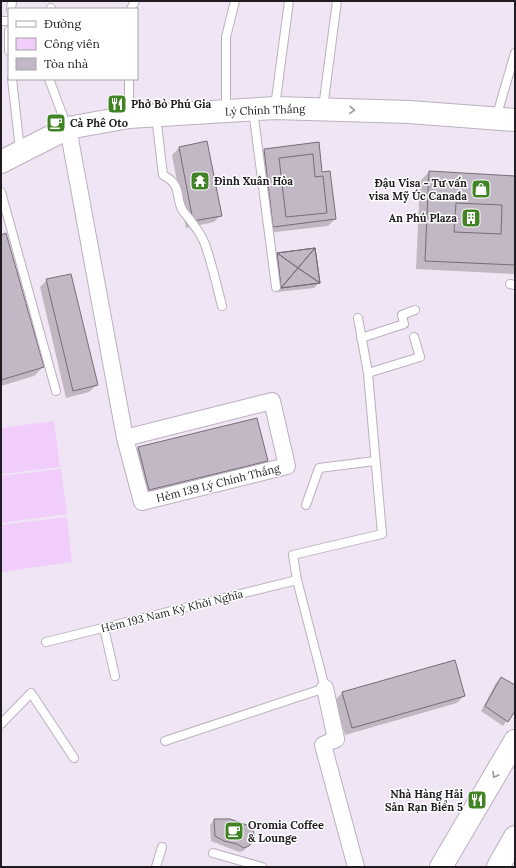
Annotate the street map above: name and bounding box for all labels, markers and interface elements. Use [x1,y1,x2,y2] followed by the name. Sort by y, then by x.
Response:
[8,8,138,80] legend
[44,16,81,31] text: Đường
[44,36,100,51] text: Công viên
[44,56,88,71] text: Tòa nhà
[106,93,128,115] restaurant icon: Phở Bò Phú Gia
[131,97,212,111] place label: Phở Bò Phú Gia
[225,102,306,118] street label: Lý Chính Thắng
[349,106,355,114] one-way arrow
[45,112,67,134] cafe icon: Cà Phê Oto
[70,116,128,130] place label: Cà Phê Oto
[189,170,211,192] temple icon: Đình Xuân Hòa
[214,174,293,188] place label: Đình Xuân Hòa
[369,176,467,203] place label: Đậu Visa - Tư vấn visa Mỹ Úc Canada
[470,178,492,200] shop icon: Đậu Visa - Tư vấn visa Mỹ Úc Canada
[460,207,482,229] building icon: An Phú Plaza
[389,211,457,225] place label: An Phú Plaza
[155,461,282,505] street label: Hẻm 139 Lý Chính Thắng
[99,586,245,635] street label: Hẻm 193 Nam Kỳ Khởi Nghĩa
[493,771,500,778] one-way arrow
[385,787,463,814] place label: Nhà Hàng Hải Sản Rạn Biển 5
[466,789,488,811] restaurant icon: Nhà Hàng Hải Sản Rạn Biển 5
[248,818,324,845] place label: Oromia Coffee & Lounge
[223,820,245,842] cafe icon: Oromia Coffee & Lounge

